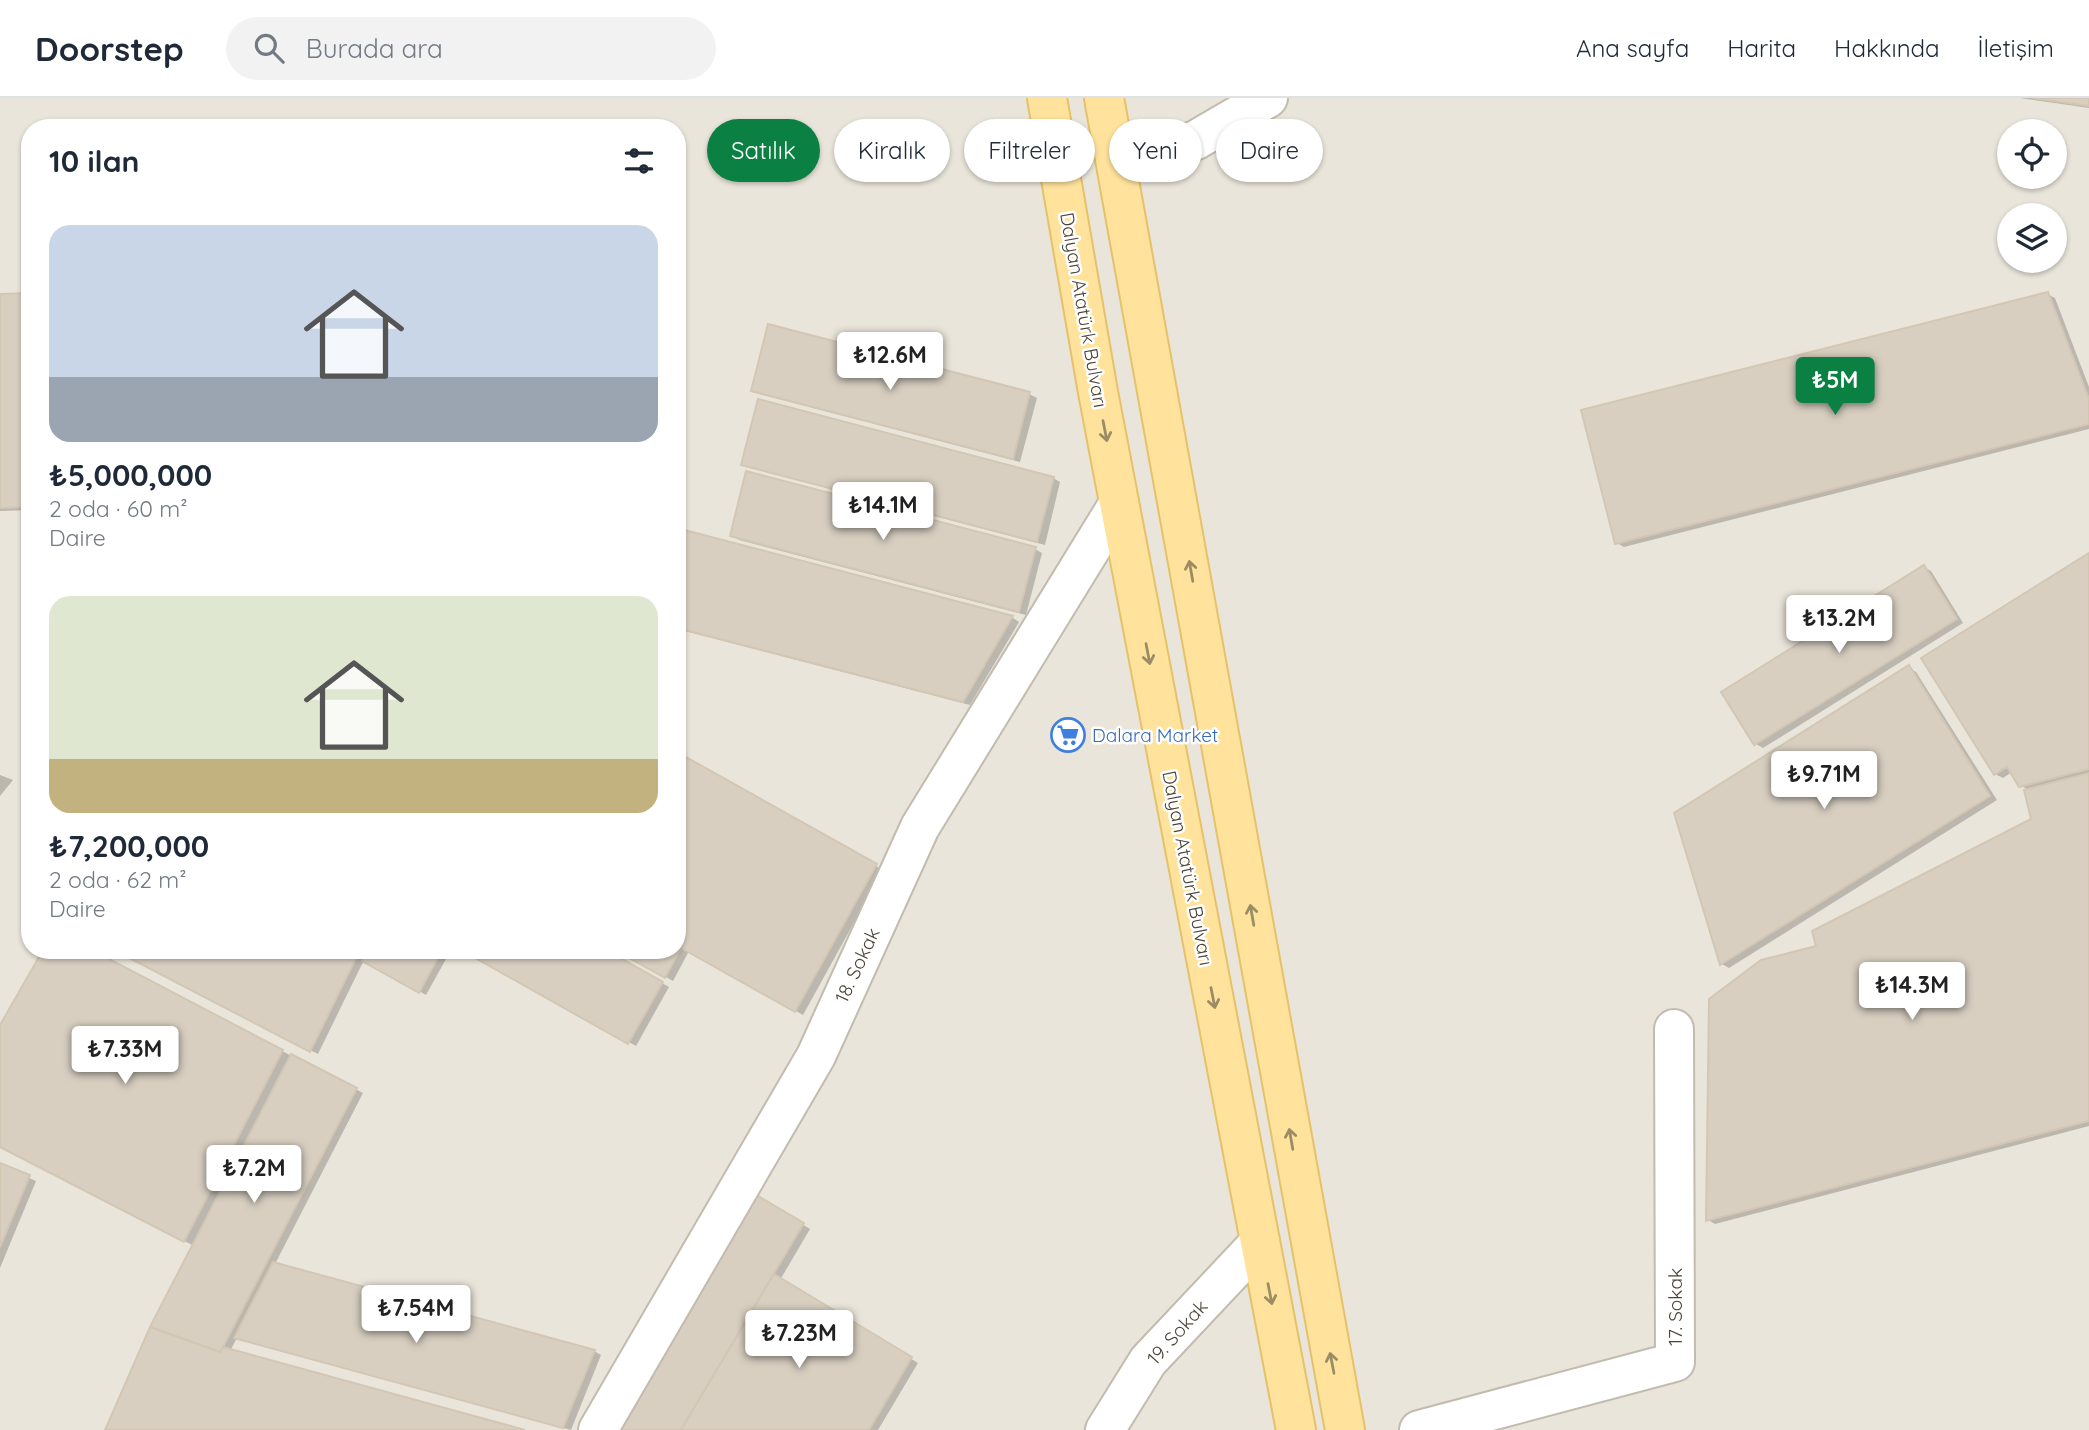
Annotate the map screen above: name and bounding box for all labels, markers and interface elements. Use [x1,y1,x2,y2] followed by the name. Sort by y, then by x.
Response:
[226,17,716,80] search box
[35,28,184,69] text: Doorstep
[250,29,288,67] icon: search
[306,32,443,65] text: Burada ara
[1576,33,1689,63] text: Ana sayfa
[1727,33,1796,63] text: Harita
[1834,33,1940,63] text: Hakkında
[1978,33,2054,63] text: İletişim
[707,119,820,182] chip: Satılık
[834,119,950,182] chip: Kiralık
[964,119,1095,182] chip: Filtreler
[1109,119,1202,182] chip: Yeni
[1216,119,1323,182] chip: Daire
[1997,119,2067,273] map controls
[1997,119,2067,189] button: locate
[49,142,139,180] text: 10 ilan
[620,142,658,180] icon: filters
[1997,203,2067,273] button: layers
[1055,211,1113,409] street label: Dalyan Atatürk Bulvarı
[291,271,417,397] icon: home
[833,332,947,392] pin: ₺12.6M
[853,340,927,369] text: ₺12.6M
[1801,358,1869,417] pin: ₺5M
[1812,365,1858,394] text: ₺5M
[1099,419,1113,442] one-way arrow
[49,456,212,494] text: ₺5,000,000
[826,482,940,542] pin: ₺14.1M
[848,490,918,519] text: ₺14.1M
[49,494,187,523] text: 2 oda · 60 m²
[49,523,106,552] text: Daire
[1183,560,1197,582] one-way arrow
[1782,596,1896,655] pin: ₺13.2M
[1802,603,1876,632] text: ₺13.2M
[291,642,417,768] icon: home
[1141,642,1155,665] one-way arrow
[1049,716,1087,754] supermarket icon: Dalara Market
[1092,723,1218,747] place label: Dalara Market
[1767,752,1881,811] pin: ₺9.71M
[1787,759,1861,788] text: ₺9.71M
[1157,769,1219,967] street label: Dalyan Atatürk Bulvarı
[49,827,209,865] text: ₺7,200,000
[49,865,187,894] text: 2 oda · 62 m²
[49,894,106,923] text: Daire
[1245,904,1258,927] one-way arrow
[829,924,885,1006] street label: 18. Sokak
[1855,962,1969,1022] pin: ₺14.3M
[1875,970,1949,999] text: ₺14.3M
[1207,986,1221,1009] one-way arrow
[68,1026,182,1086] pin: ₺7.33M
[88,1034,162,1063] text: ₺7.33M
[1284,1128,1297,1151] one-way arrow
[205,1146,303,1205] pin: ₺7.2M
[222,1153,286,1182] text: ₺7.2M
[1663,1268,1687,1346] street label: 17. Sokak
[1263,1282,1277,1305] one-way arrow
[359,1286,473,1345] pin: ₺7.54M
[378,1293,454,1322] text: ₺7.54M
[1142,1294,1212,1370] street label: 19. Sokak
[742,1310,856,1370] pin: ₺7.23M
[761,1318,837,1347] text: ₺7.23M
[1325,1352,1339,1375] one-way arrow

